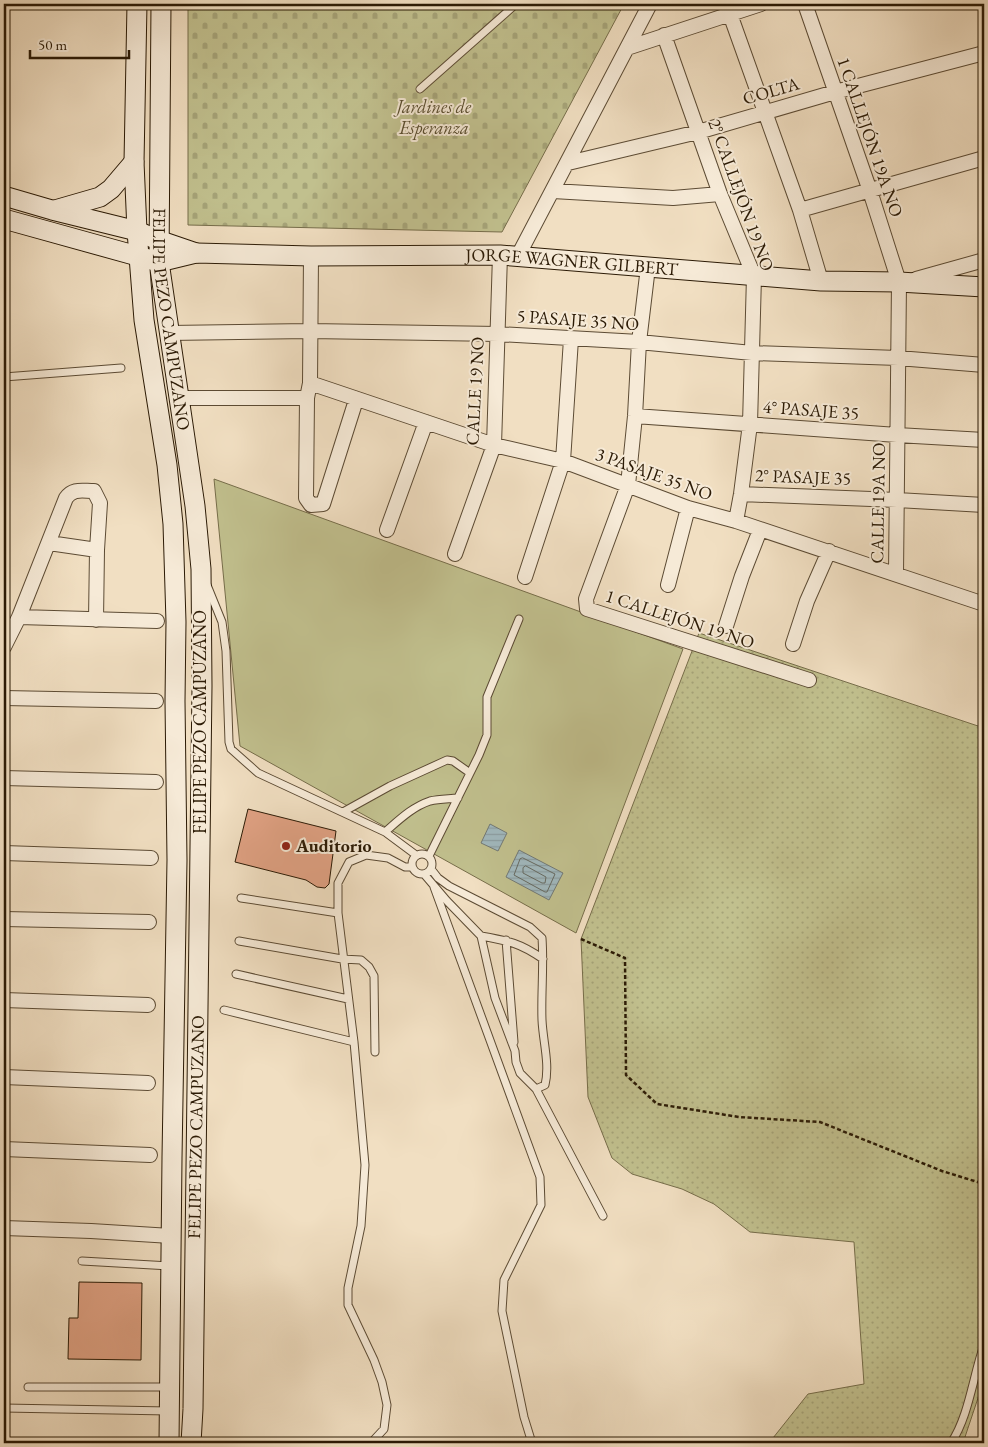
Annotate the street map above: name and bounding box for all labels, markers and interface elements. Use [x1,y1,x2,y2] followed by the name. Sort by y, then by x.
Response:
[30,28,129,60] scale bar
[38,35,67,54] text: 50 m
[832,54,909,220] street label: 1 CALLEJÓN 19A NO
[740,71,802,110] street label: COLTA
[393,95,472,140] park label: Jardines de Esperanza
[703,116,780,274] street label: 2° CALLEJÓN 19 NO
[148,208,196,432] street label: FELIPE PEZO CAMPUZANO
[463,243,680,280] street label: JORGE WAGNER GILBERT
[516,304,640,335] street label: 5 PASAJE 35 NO
[460,336,489,446] street label: CALLE 19 NO
[762,395,860,424] street label: 4° PASAJE 35
[593,442,716,505] street label: 3 PASAJE 35 NO
[865,442,890,564] street label: CALLE 19A NO
[755,463,851,490] street label: 2° PASAJE 35
[603,584,758,653] street label: 1 CALLEJÓN 19 NO
[188,610,211,834] street label: FELIPE PEZO CAMPUZANO
[295,834,372,857] place label: Auditorio
[280,840,292,852] marker: Auditorio
[182,1015,209,1239] street label: FELIPE PEZO CAMPUZANO

